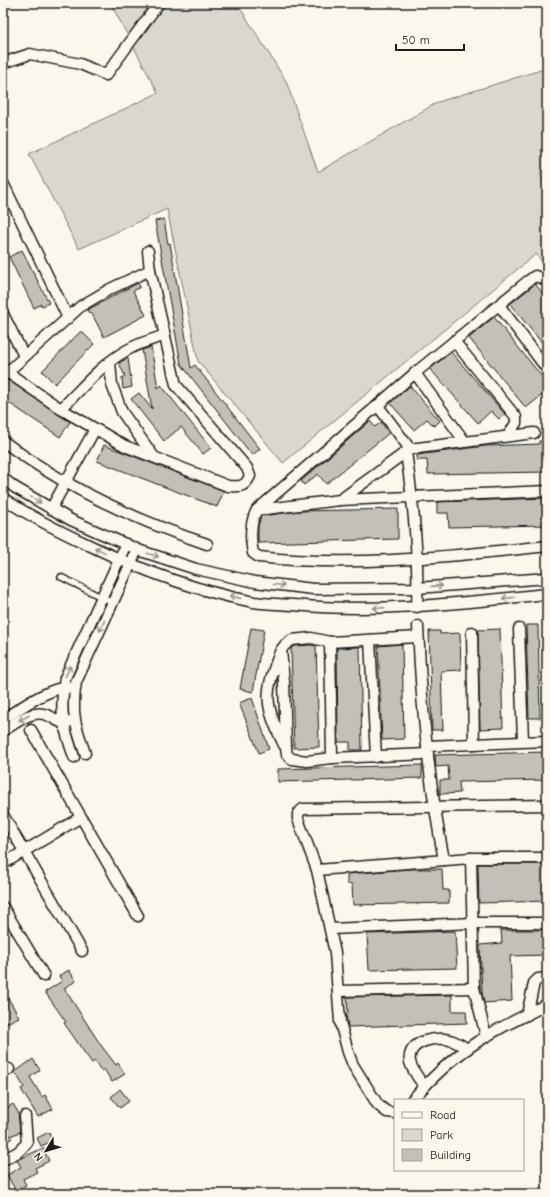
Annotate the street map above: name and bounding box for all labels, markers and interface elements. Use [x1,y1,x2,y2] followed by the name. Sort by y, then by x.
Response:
[396,26,464,52] scale bar
[402,33,430,47] text: 50 m
[29,496,41,504] one-way arrow
[94,546,106,553] one-way arrow
[146,552,159,559] one-way arrow
[272,581,285,589] one-way arrow
[430,583,443,590] one-way arrow
[229,593,242,601] one-way arrow
[502,594,515,602] one-way arrow
[373,605,386,612] one-way arrow
[98,619,105,631] one-way arrow
[65,665,72,677] one-way arrow
[19,715,31,722] one-way arrow
[394,1099,524,1171] legend
[430,1108,456,1122] text: Road
[430,1128,453,1142] text: Park
[26,1131,66,1171] north arrow
[430,1148,471,1162] text: Building
[31,1150,46,1164] text: N

